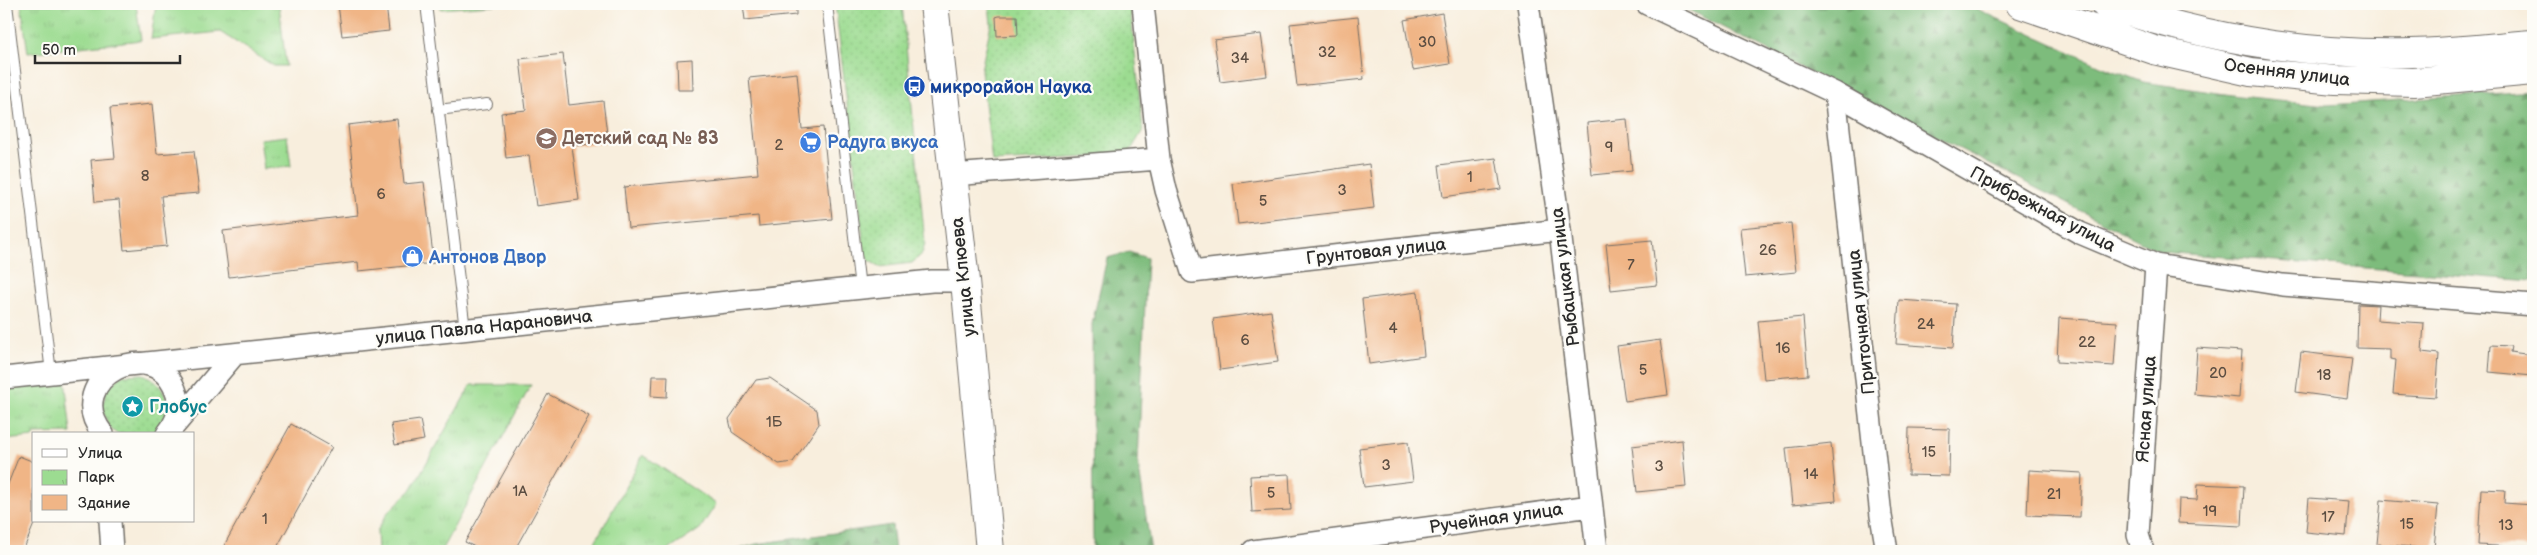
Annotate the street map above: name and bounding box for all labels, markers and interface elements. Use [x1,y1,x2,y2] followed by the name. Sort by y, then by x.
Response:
[35,32,180,64] scale bar
[1418,33,1436,52] house number: 30
[42,41,76,60] text: 50 m
[1318,43,1336,62] house number: 32
[1231,49,1249,68] house number: 34
[2223,54,2352,91] street label: Осенняя улица
[902,75,926,99] bus stop icon: микрорайон Наука
[930,77,1092,98] place label: микрорайон Наука
[534,126,558,150] school or university icon: Детский сад № 83
[562,128,719,149] place label: Детский сад № 83
[799,130,823,154] supermarket icon: Радуга вкуса
[827,132,939,153] place label: Радуга вкуса
[775,136,784,155] house number: 2
[1605,138,1613,157] house number: 9
[1966,162,2119,257] street label: Прибрежная улица
[141,167,150,186] house number: 8
[1467,168,1473,187] house number: 1
[1337,181,1347,200] house number: 3
[376,185,386,204] house number: 6
[1259,192,1267,211] house number: 5
[1547,206,1584,348] street label: Рыбацкая улица
[947,216,980,338] street label: улица Клюева
[1305,234,1447,269] street label: Грунтовая улица
[1759,241,1777,260] house number: 26
[401,245,425,269] shop icon: Антонов Двор
[428,247,547,268] place label: Антонов Двор
[1843,248,1880,396] street label: Приточная улица
[1627,256,1635,275] house number: 7
[375,306,594,349] street label: улица Павла Нарановича
[1917,315,1935,334] house number: 24
[1388,319,1398,338] house number: 4
[1240,331,1250,350] house number: 6
[2078,333,2096,352] house number: 22
[1776,339,1790,358] house number: 16
[2132,355,2161,463] street label: Ясная улица
[1639,361,1647,380] house number: 5
[2209,364,2227,383] house number: 20
[2317,366,2332,385] house number: 18
[121,395,145,419] place icon: Глобус
[149,397,207,418] place label: Глобус
[766,413,783,432] house number: 1Б
[32,432,195,522] legend
[1922,443,1936,462] house number: 15
[78,444,123,463] text: Улица
[1381,456,1391,475] house number: 3
[1654,457,1664,476] house number: 3
[1804,465,1818,484] house number: 14
[78,468,115,487] text: Парк
[513,482,528,501] house number: 1А
[1267,484,1275,503] house number: 5
[2047,485,2061,504] house number: 21
[78,494,130,513] text: Здание
[1428,499,1565,538] street label: Ручейная улица
[2203,502,2217,521] house number: 19
[2321,508,2335,527] house number: 17
[262,510,268,529] house number: 1
[2400,515,2414,534] house number: 15
[2498,516,2514,535] house number: 13

